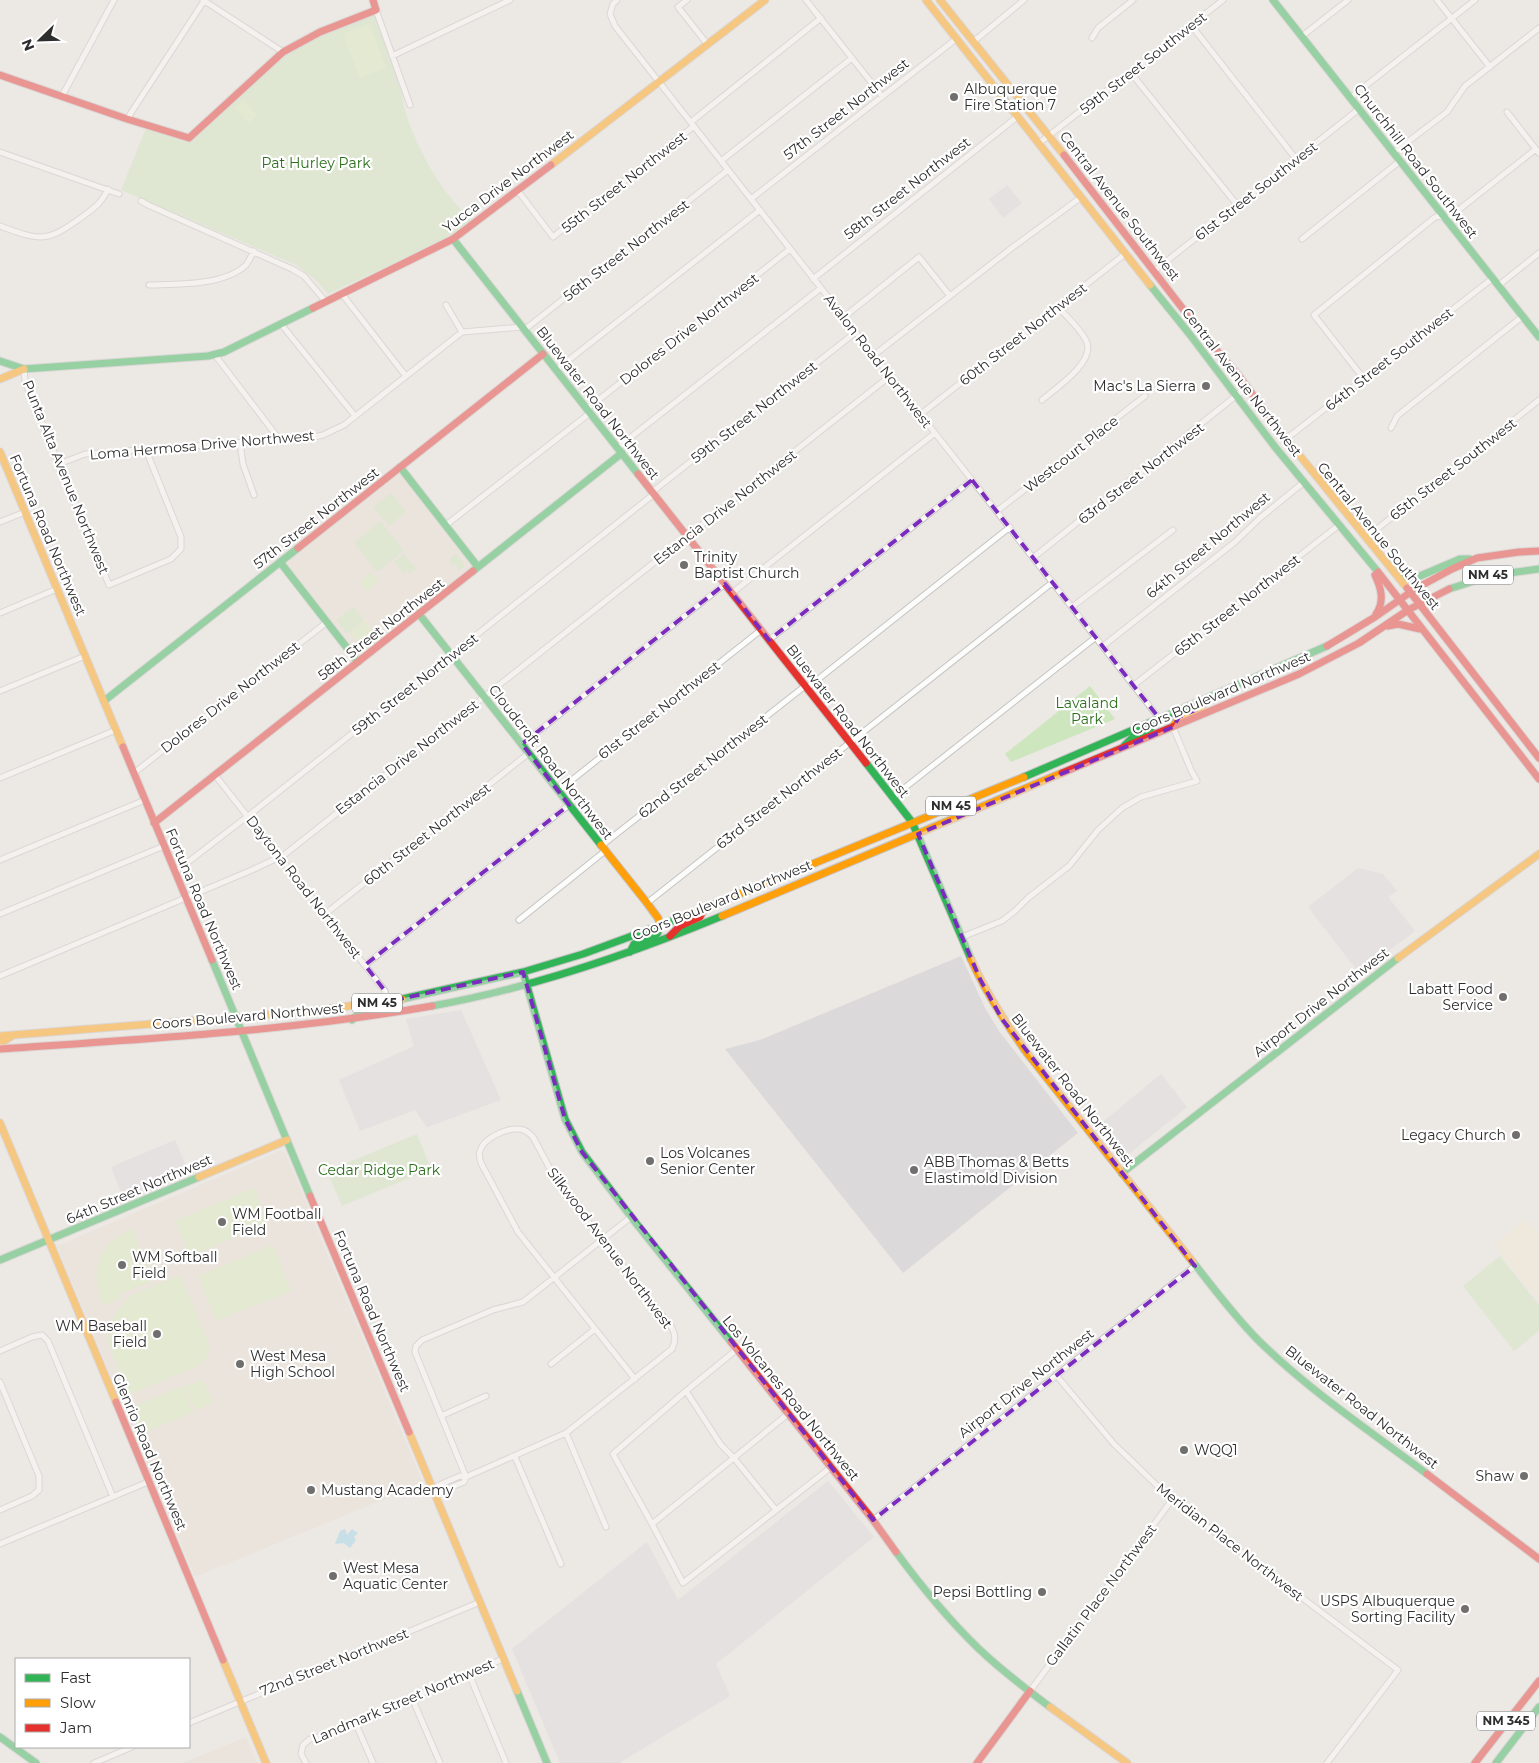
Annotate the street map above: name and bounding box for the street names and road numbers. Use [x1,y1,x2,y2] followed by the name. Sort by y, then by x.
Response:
[1076,8,1210,118] street label: 59th Street Southwest
[780,54,913,164] street label: 57th Street Northwest
[1350,80,1482,242] street label: Churchhill Road Southwest
[439,126,577,236] street label: Yucca Drive Northwest
[558,127,691,237] street label: 55th Street Northwest
[1056,127,1184,285] street label: Central Avenue Southwest
[840,133,974,243] street label: 58th Street Northwest
[1191,137,1321,244] street label: 61st Street Southwest
[559,195,693,305] street label: 56th Street Northwest
[616,269,762,389] street label: Dolores Drive Northwest
[956,278,1091,389] street label: 60th Street Northwest
[820,290,936,432] street label: Avalon Road Northwest
[1321,303,1457,415] street label: 64th Street Southwest
[1178,304,1306,460] street label: Central Avenue Northwest
[532,323,664,484] street label: Bluewater Road Northwest
[687,357,821,467] street label: 59th Street Northwest
[19,377,113,577] street label: Punta Alta Avenue Northwest
[1020,412,1122,496] street label: Westcourt Place
[1386,414,1520,524] street label: 65th Street Southwest
[1074,418,1208,528] street label: 63rd Street Northwest
[89,426,316,464] street label: Loma Hermosa Drive Northwest
[650,445,801,569] street label: Estancia Drive Northwest
[6,451,90,619] street label: Fortuna Road Northwest
[1314,458,1445,614] street label: Central Avenue Southwest
[250,463,383,573] street label: 57th Street Northwest
[1142,488,1274,602] street label: 64th Street Northwest
[1170,550,1304,660] street label: 65th Street Northwest
[1463,566,1513,584] road number: NM 45
[314,574,448,684] street label: 58th Street Northwest
[348,629,482,739] street label: 59th Street Northwest
[157,637,303,757] street label: Dolores Drive Northwest
[782,641,914,802] street label: Bluewater Road Northwest
[1129,647,1313,739] street label: Coors Boulevard Northwest
[594,657,724,763] street label: 61st Street Northwest
[485,681,617,843] street label: Cloudcroft Road Northwest
[332,695,483,819] street label: Estancia Drive Northwest
[635,710,771,822] street label: 62nd Street Northwest
[712,743,846,853] street label: 63rd Street Northwest
[360,778,495,889] street label: 60th Street Northwest
[926,796,976,816] road number: NM 45
[242,812,366,963] street label: Daytona Road Northwest
[162,825,246,993] street label: Fortuna Road Northwest
[629,856,815,944] street label: Coors Boulevard Northwest
[1250,943,1393,1061] street label: Airport Drive Northwest
[352,994,402,1012] road number: NM 45
[151,999,345,1033] street label: Coors Boulevard Northwest
[1007,1010,1139,1171] street label: Bluewater Road Northwest
[63,1150,215,1228] street label: 64th Street Northwest
[543,1164,677,1333] street label: Silkwood Avenue Northwest
[330,1227,414,1395] street label: Fortuna Road Northwest
[719,1312,864,1485] street label: Los Volcanes Road Northwest
[955,1324,1098,1442] street label: Airport Drive Northwest
[1282,1341,1443,1473] street label: Bluewater Road Northwest
[109,1371,191,1533] street label: Glenrio Road Northwest
[1153,1479,1307,1605] street label: Meridian Place Northwest
[1042,1520,1161,1670] street label: Gallatin Place Northwest
[257,1624,411,1700] street label: 72nd Street Northwest
[309,1654,497,1748] street label: Landmark Street Northwest
[1477,1712,1535,1730] road number: NM 345

